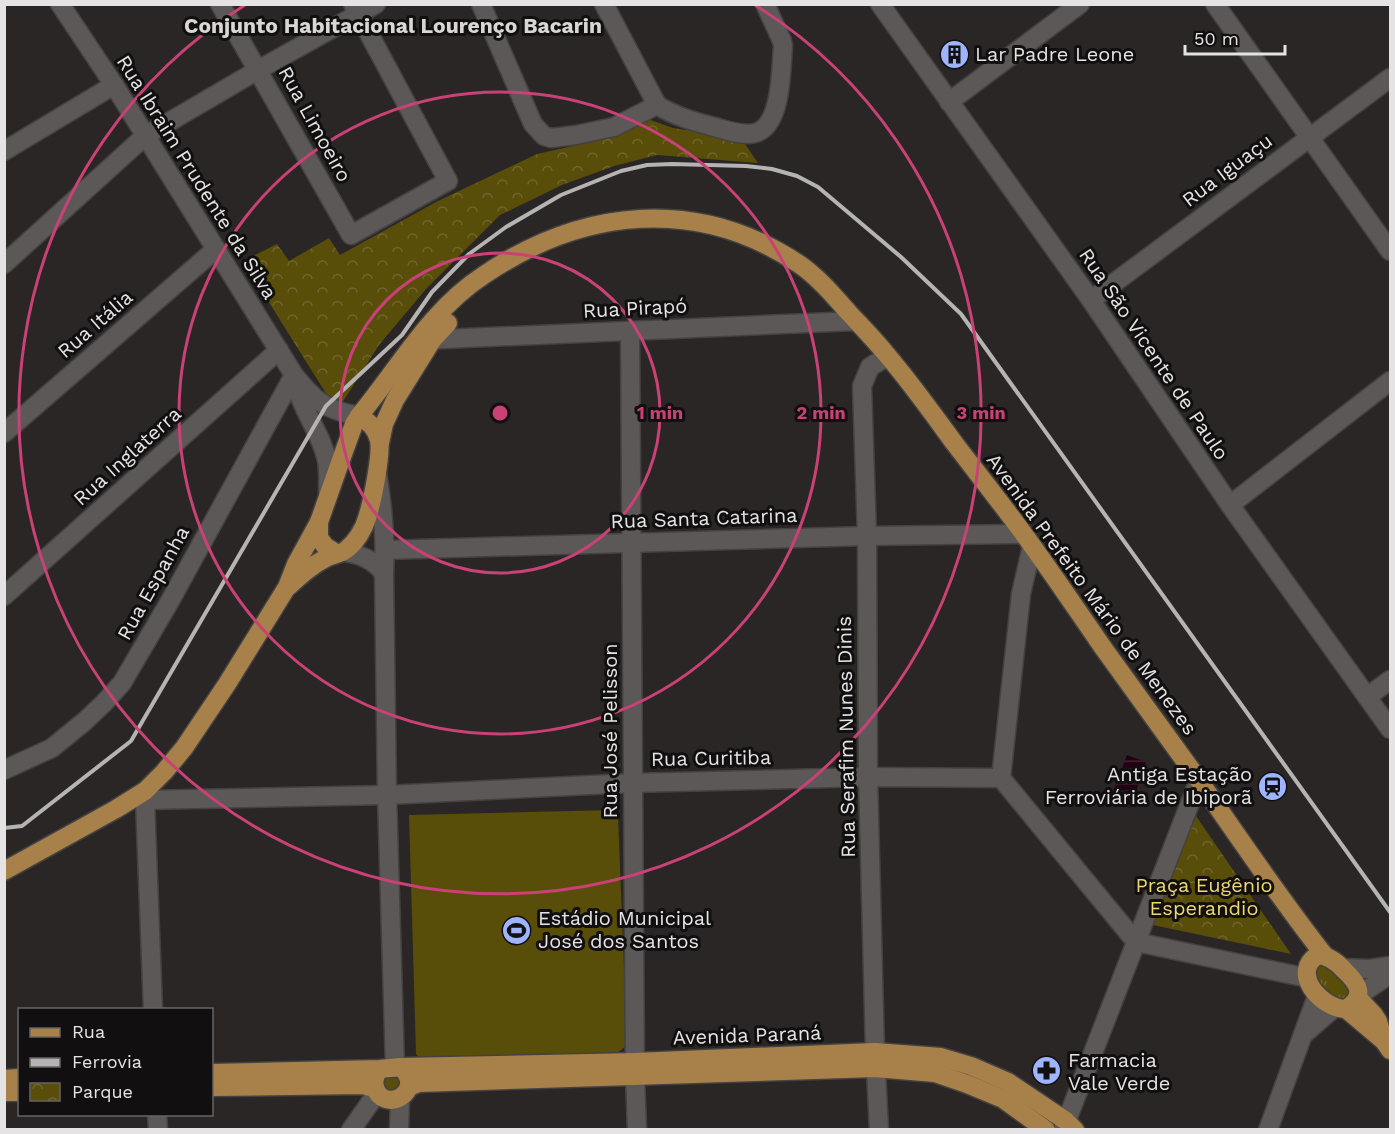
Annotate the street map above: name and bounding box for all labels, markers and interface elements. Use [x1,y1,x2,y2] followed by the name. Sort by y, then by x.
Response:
[184,13,602,38] district label: Conjunto Habitacional Lourenço Bacarin
[1185,18,1286,56] scale bar
[1194,28,1239,49] text: 50 m
[938,38,970,70] building icon: Lar Padre Leone
[975,42,1134,66] place label: Lar Padre Leone
[112,51,282,303] street label: Rua Ibraim Prudente da Silva
[273,62,357,186] street label: Rua Limoeiro
[1177,128,1277,212] street label: Rua Iguaçu
[1074,244,1234,464] street label: Rua São Vicente de Paulo
[53,285,137,363] street label: Rua Itália
[582,293,688,323] street label: Rua Pirapó
[68,401,186,511] street label: Rua Inglaterra
[637,402,683,423] text: 1 min
[796,402,846,423] text: 2 min
[956,402,1006,423] text: 3 min
[490,403,510,423] centre of rings
[982,449,1202,739] street label: Avenida Prefeito Mário de Menezes
[610,503,798,533] street label: Rua Santa Catarina
[112,522,194,644] street label: Rua Espanha
[832,616,860,858] street label: Rua Serafim Nunes Dinis
[598,643,622,819] street label: Rua José Pelisson
[651,745,771,771] street label: Rua Curitiba
[1045,762,1252,809] place label: Antiga Estação Ferroviária de Ibiporã
[1257,770,1289,802] station icon: Antiga Estação Ferroviária de Ibiporã
[1136,873,1272,920] park label: Praça Eugênio Esperandio
[538,906,711,953] place label: Estádio Municipal José dos Santos
[501,914,533,946] sports icon: Estádio Municipal José dos Santos
[18,1008,213,1116] legend
[672,1020,822,1050] street label: Avenida Paraná
[72,1021,105,1042] text: Rua
[1068,1048,1170,1095] place label: Farmacia Vale Verde
[72,1051,142,1072] text: Ferrovia
[1031,1055,1063,1087] pharmacy icon: Farmacia Vale Verde
[72,1081,133,1102] text: Parque

